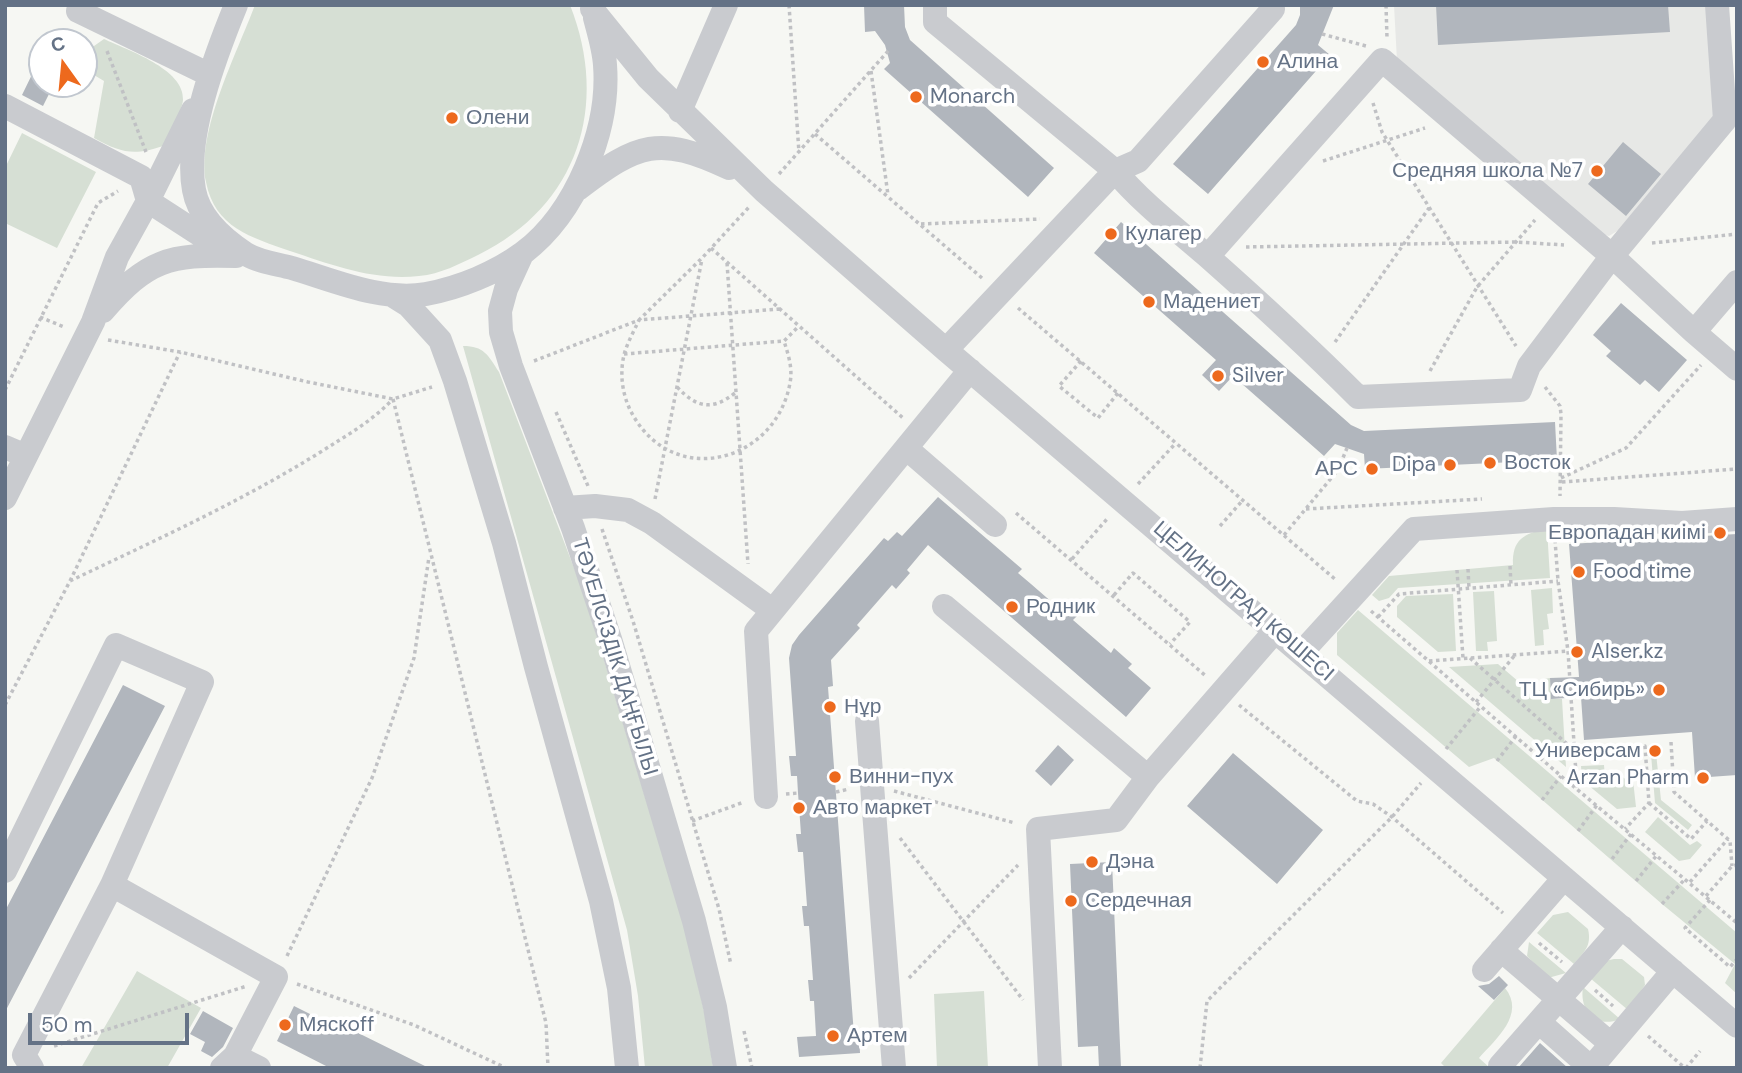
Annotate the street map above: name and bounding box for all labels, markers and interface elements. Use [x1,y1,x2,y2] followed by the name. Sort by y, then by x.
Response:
[28,28,98,98] north arrow
[48,30,68,58] text: С
[1277,49,1338,75] place label: Алина
[1255,54,1271,70] marker: Алина
[930,84,1015,110] place label: Monarch
[908,89,924,105] marker: Monarch
[466,105,529,131] place label: Олени
[444,110,460,126] marker: Олени
[1392,158,1583,184] place label: Средняя школа №7
[1589,163,1605,179] marker: Средняя школа №7
[1125,221,1202,247] place label: Кулагер
[1103,226,1119,242] marker: Кулагер
[1163,289,1260,315] place label: Мадениет
[1141,294,1157,310] marker: Мадениет
[1232,363,1284,389] place label: Silver
[1210,368,1226,384] marker: Silver
[1504,450,1570,476] place label: Восток
[1392,452,1436,478] place label: Dipa
[1482,455,1498,471] marker: Восток
[1315,456,1358,482] place label: АРС
[1442,457,1458,473] marker: Dipa
[1364,461,1380,477] marker: АРС
[1147,517,1339,687] street label: ЦЕЛИНОГРАД КӨШЕСІ
[1548,520,1706,546] place label: Европадан киiмi
[1712,525,1728,541] marker: Европадан киiмi
[566,535,662,779] street label: ТӘУЕЛСІЗДІК ДАҢҒЫЛЫ
[1593,559,1691,585] place label: Food time
[1571,564,1587,580] marker: Food time
[1026,594,1095,620] place label: Родник
[1004,599,1020,615] marker: Родник
[1591,639,1663,665] place label: Alser.kz
[1569,644,1585,660] marker: Alser.kz
[1519,677,1645,703] place label: ТЦ «Сибирь»
[1651,682,1667,698] marker: ТЦ «Сибирь»
[844,694,881,720] place label: Нұр
[822,699,838,715] marker: Нұр
[1534,738,1641,764] place label: Универсам
[1647,743,1663,759] marker: Универсам
[849,764,953,790] place label: Винни-пух
[1566,765,1689,791] place label: Arzan Pharm
[827,769,843,785] marker: Винни-пух
[1695,770,1711,786] marker: Arzan Pharm
[813,795,932,821] place label: Авто маркет
[791,800,807,816] marker: Авто маркет
[1106,849,1154,875] place label: Дэна
[1084,854,1100,870] marker: Дэна
[1085,888,1192,914] place label: Сердечная
[1063,893,1079,909] marker: Сердечная
[32,1000,192,1044] scale bar
[41,1011,92,1039] text: 50 m
[299,1012,374,1038] place label: Мяскoff
[277,1017,293,1033] marker: Мяскoff
[847,1023,908,1049] place label: Артем
[825,1028,841,1044] marker: Артем

